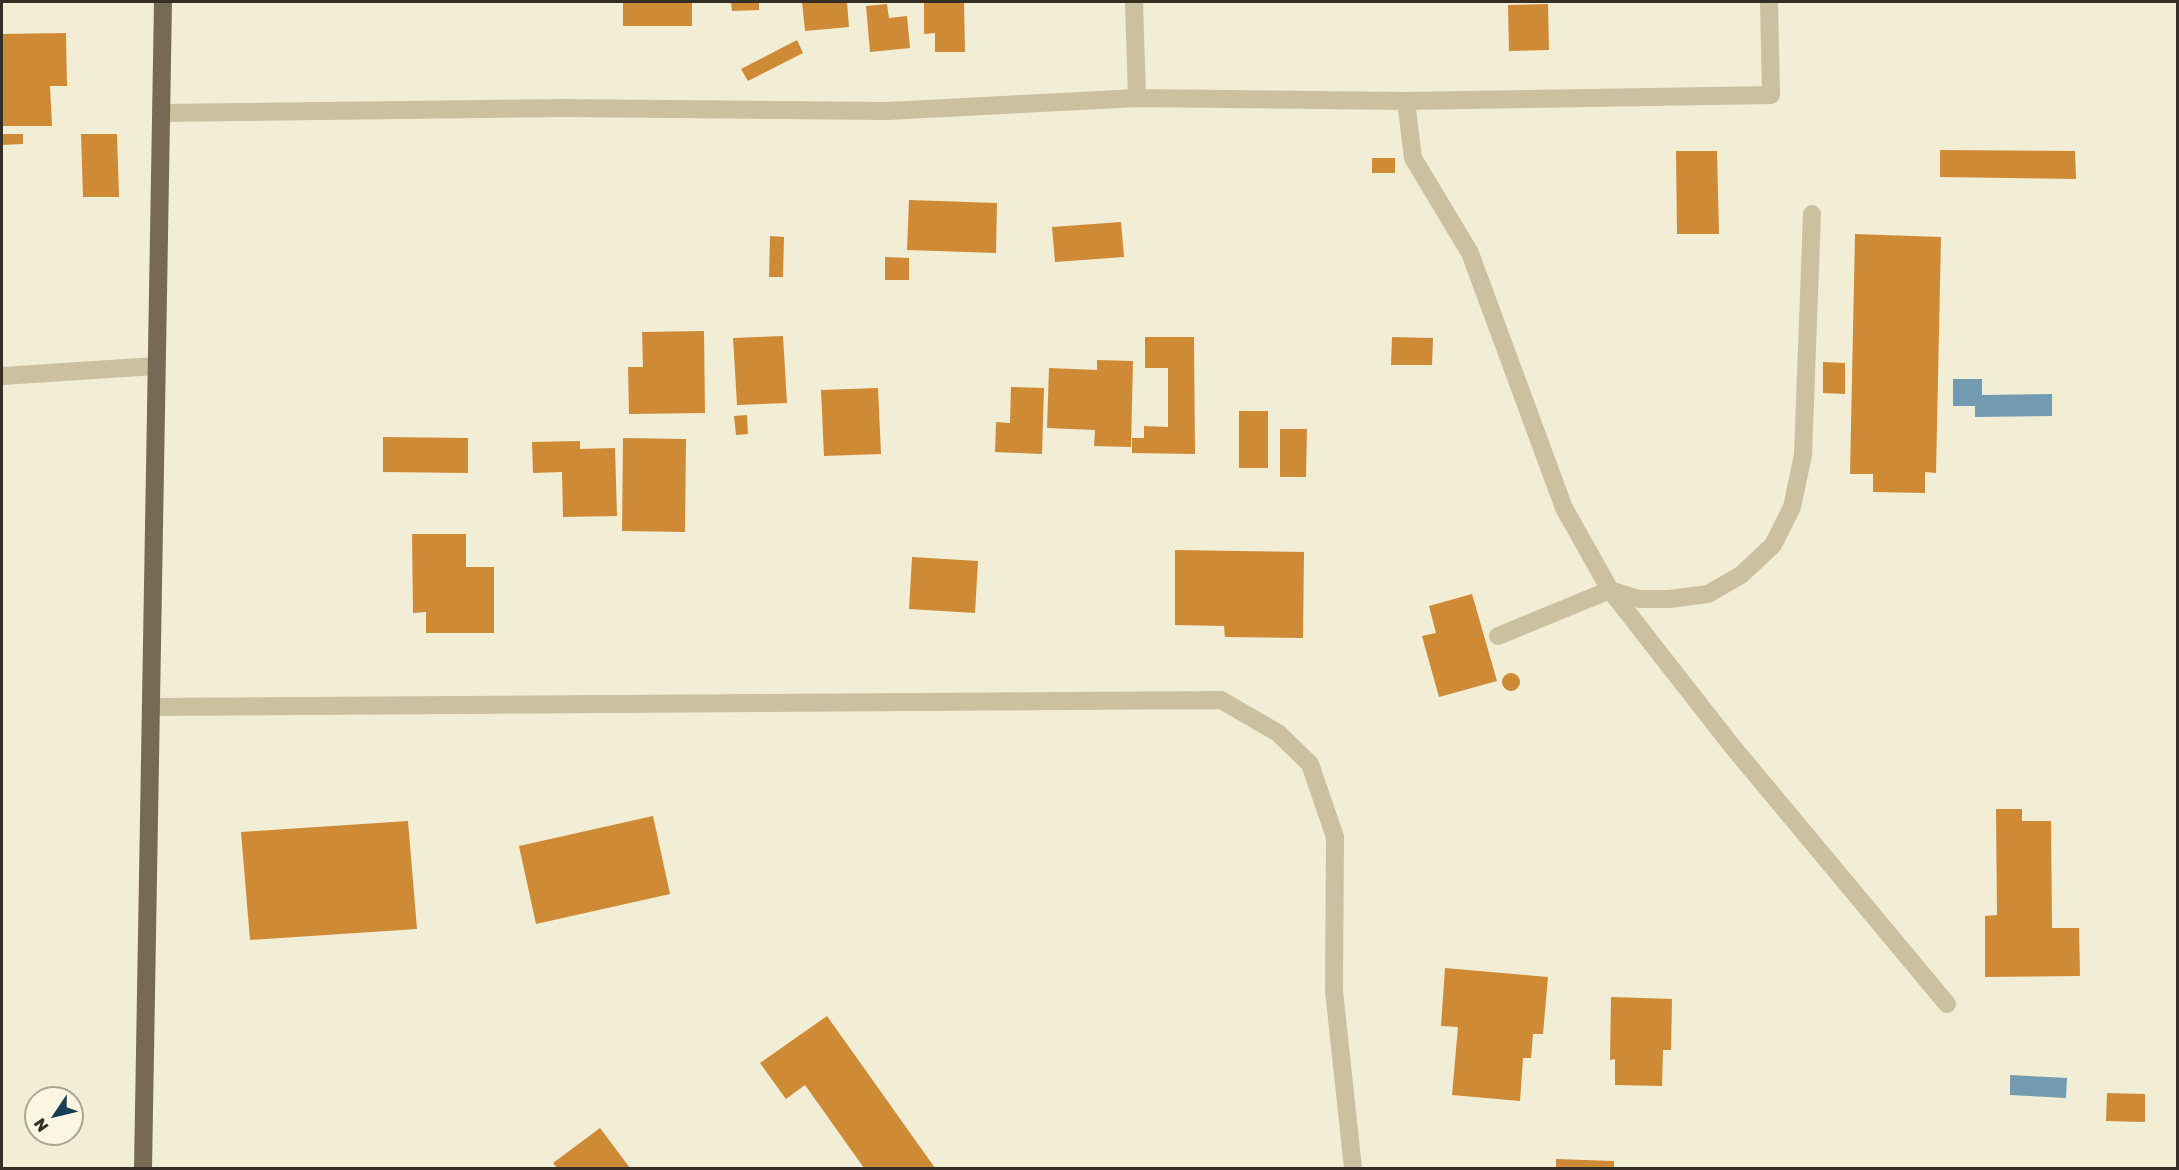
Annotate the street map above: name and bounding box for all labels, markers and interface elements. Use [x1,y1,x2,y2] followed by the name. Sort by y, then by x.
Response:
[24,1086,84,1146] north arrow
[29,1114,53,1136] text: N

